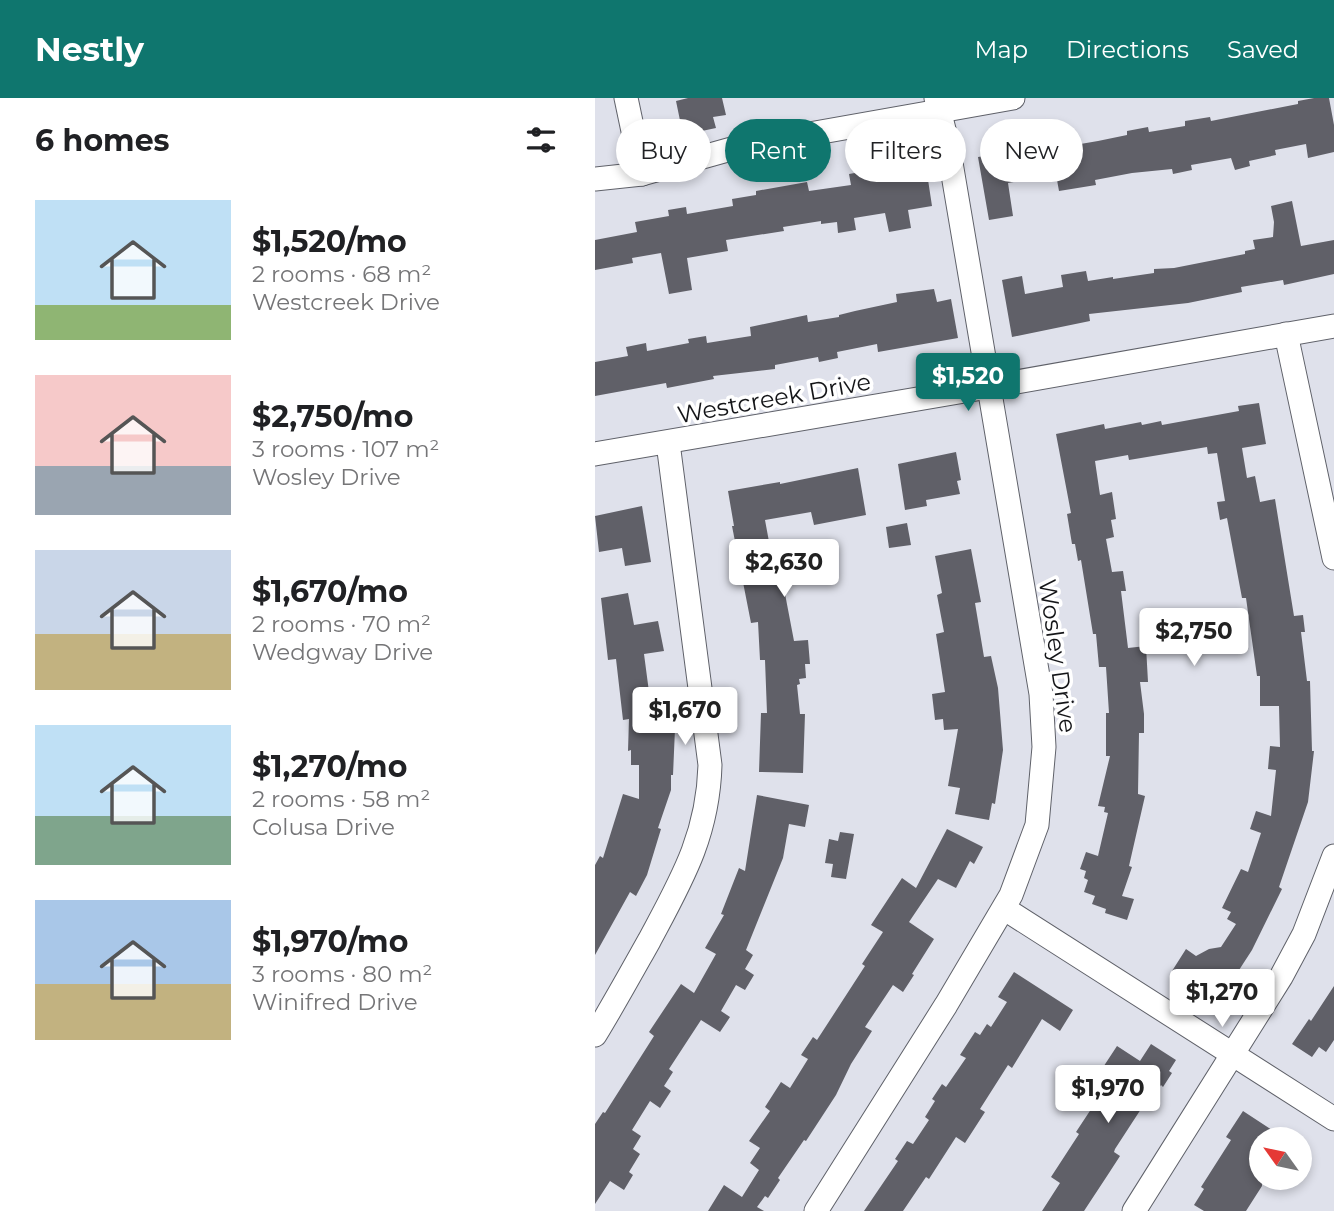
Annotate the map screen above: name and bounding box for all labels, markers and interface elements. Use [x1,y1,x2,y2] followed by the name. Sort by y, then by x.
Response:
[35,29,144,69] text: Nestly
[975,35,1028,64] text: Map
[1066,35,1189,64] text: Directions
[1227,35,1299,64] text: Saved
[616,119,711,182] chip: Buy
[725,119,831,182] chip: Rent
[845,119,966,182] chip: Filters
[980,119,1083,182] chip: New
[522,121,560,159] icon: filters
[35,122,170,159] text: 6 homes
[252,223,407,260] text: $1,520/mo
[91,228,175,312] icon: home
[252,260,431,288] text: 2 rooms · 68 m²
[252,288,440,316] text: Westcreek Drive
[911,354,1025,413] pin: $1,520
[932,362,1004,390] text: $1,520
[675,367,873,429] street label: Westcreek Drive
[252,398,413,435] text: $2,750/mo
[91,403,175,487] icon: home
[252,435,439,463] text: 3 rooms · 107 m²
[252,463,401,491] text: Wosley Drive
[727,540,841,599] pin: $2,630
[745,548,823,576] text: $2,630
[252,573,408,610] text: $1,670/mo
[1033,577,1083,735] street label: Wosley Drive
[91,578,175,662] icon: home
[1137,608,1251,668] pin: $2,750
[252,610,431,638] text: 2 rooms · 70 m²
[1155,617,1233,645] text: $2,750
[252,638,433,666] text: Wedgway Drive
[628,688,742,747] pin: $1,670
[648,696,722,724] text: $1,670
[252,748,407,785] text: $1,270/mo
[91,753,175,837] icon: home
[252,785,430,813] text: 2 rooms · 58 m²
[252,813,395,841] text: Colusa Drive
[252,923,408,960] text: $1,970/mo
[91,928,175,1012] icon: home
[252,960,432,988] text: 3 rooms · 80 m²
[1165,970,1279,1029] pin: $1,270
[1186,978,1258,1006] text: $1,270
[252,988,418,1016] text: Winifred Drive
[1051,1066,1165,1125] pin: $1,970
[1071,1074,1145,1102] text: $1,970
[1249,1127,1313,1190] north arrow
[1249,1127,1312,1190] map controls

